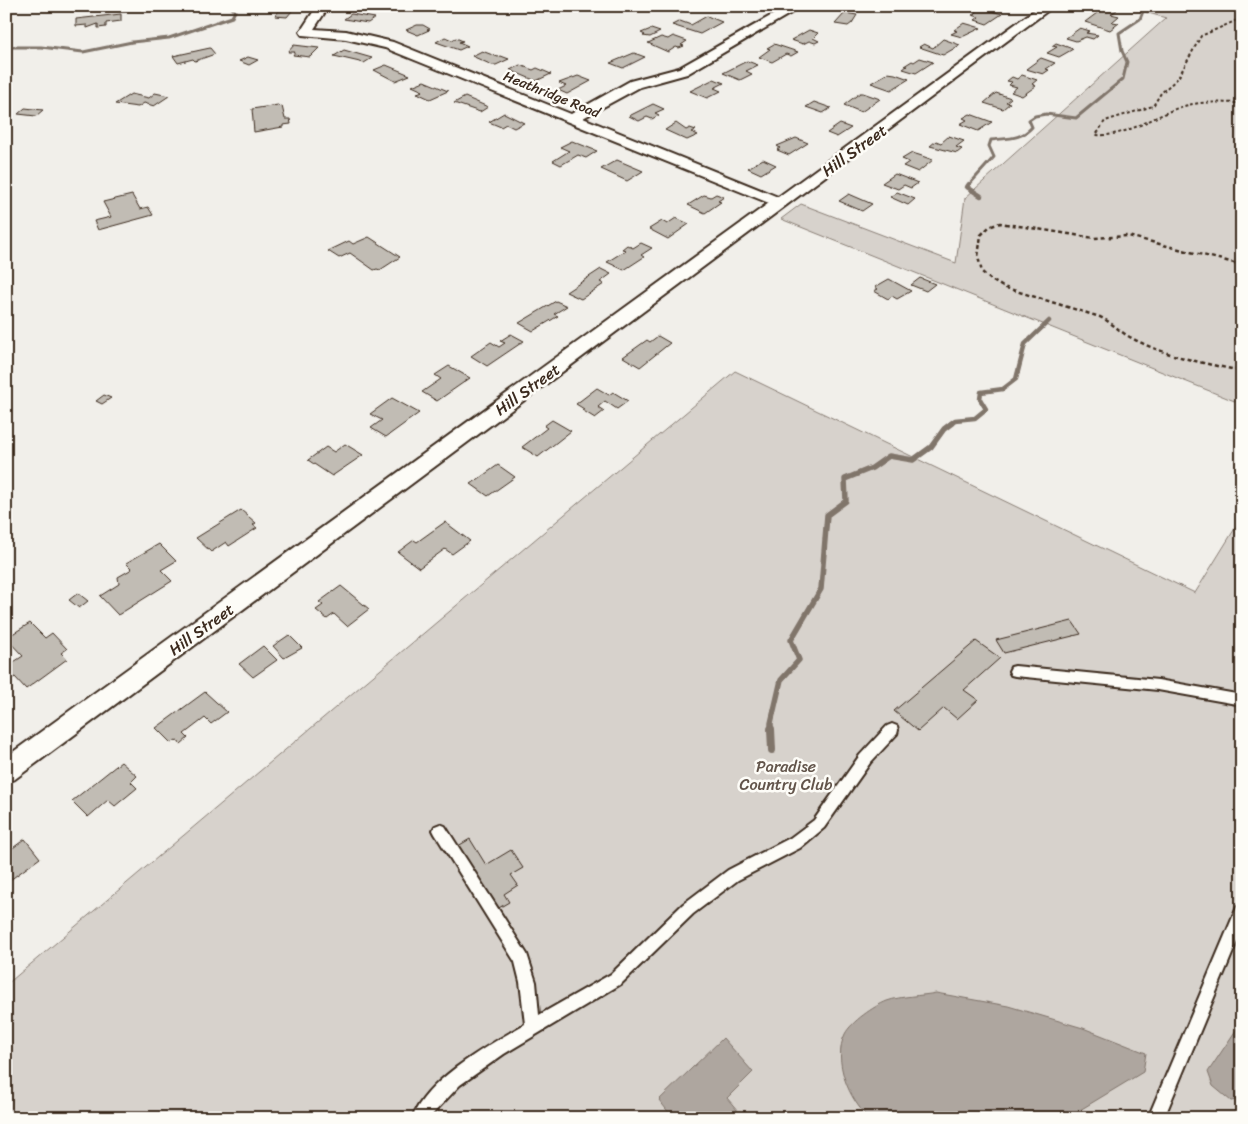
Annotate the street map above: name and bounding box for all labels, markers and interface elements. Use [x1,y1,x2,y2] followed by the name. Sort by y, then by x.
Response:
[500,64,606,126] street label: Heathridge Road
[815,116,893,184] street label: Hill Street
[488,355,566,423] street label: Hill Street
[162,595,240,663] street label: Hill Street
[740,752,833,799] park label: Paradise Country Club

